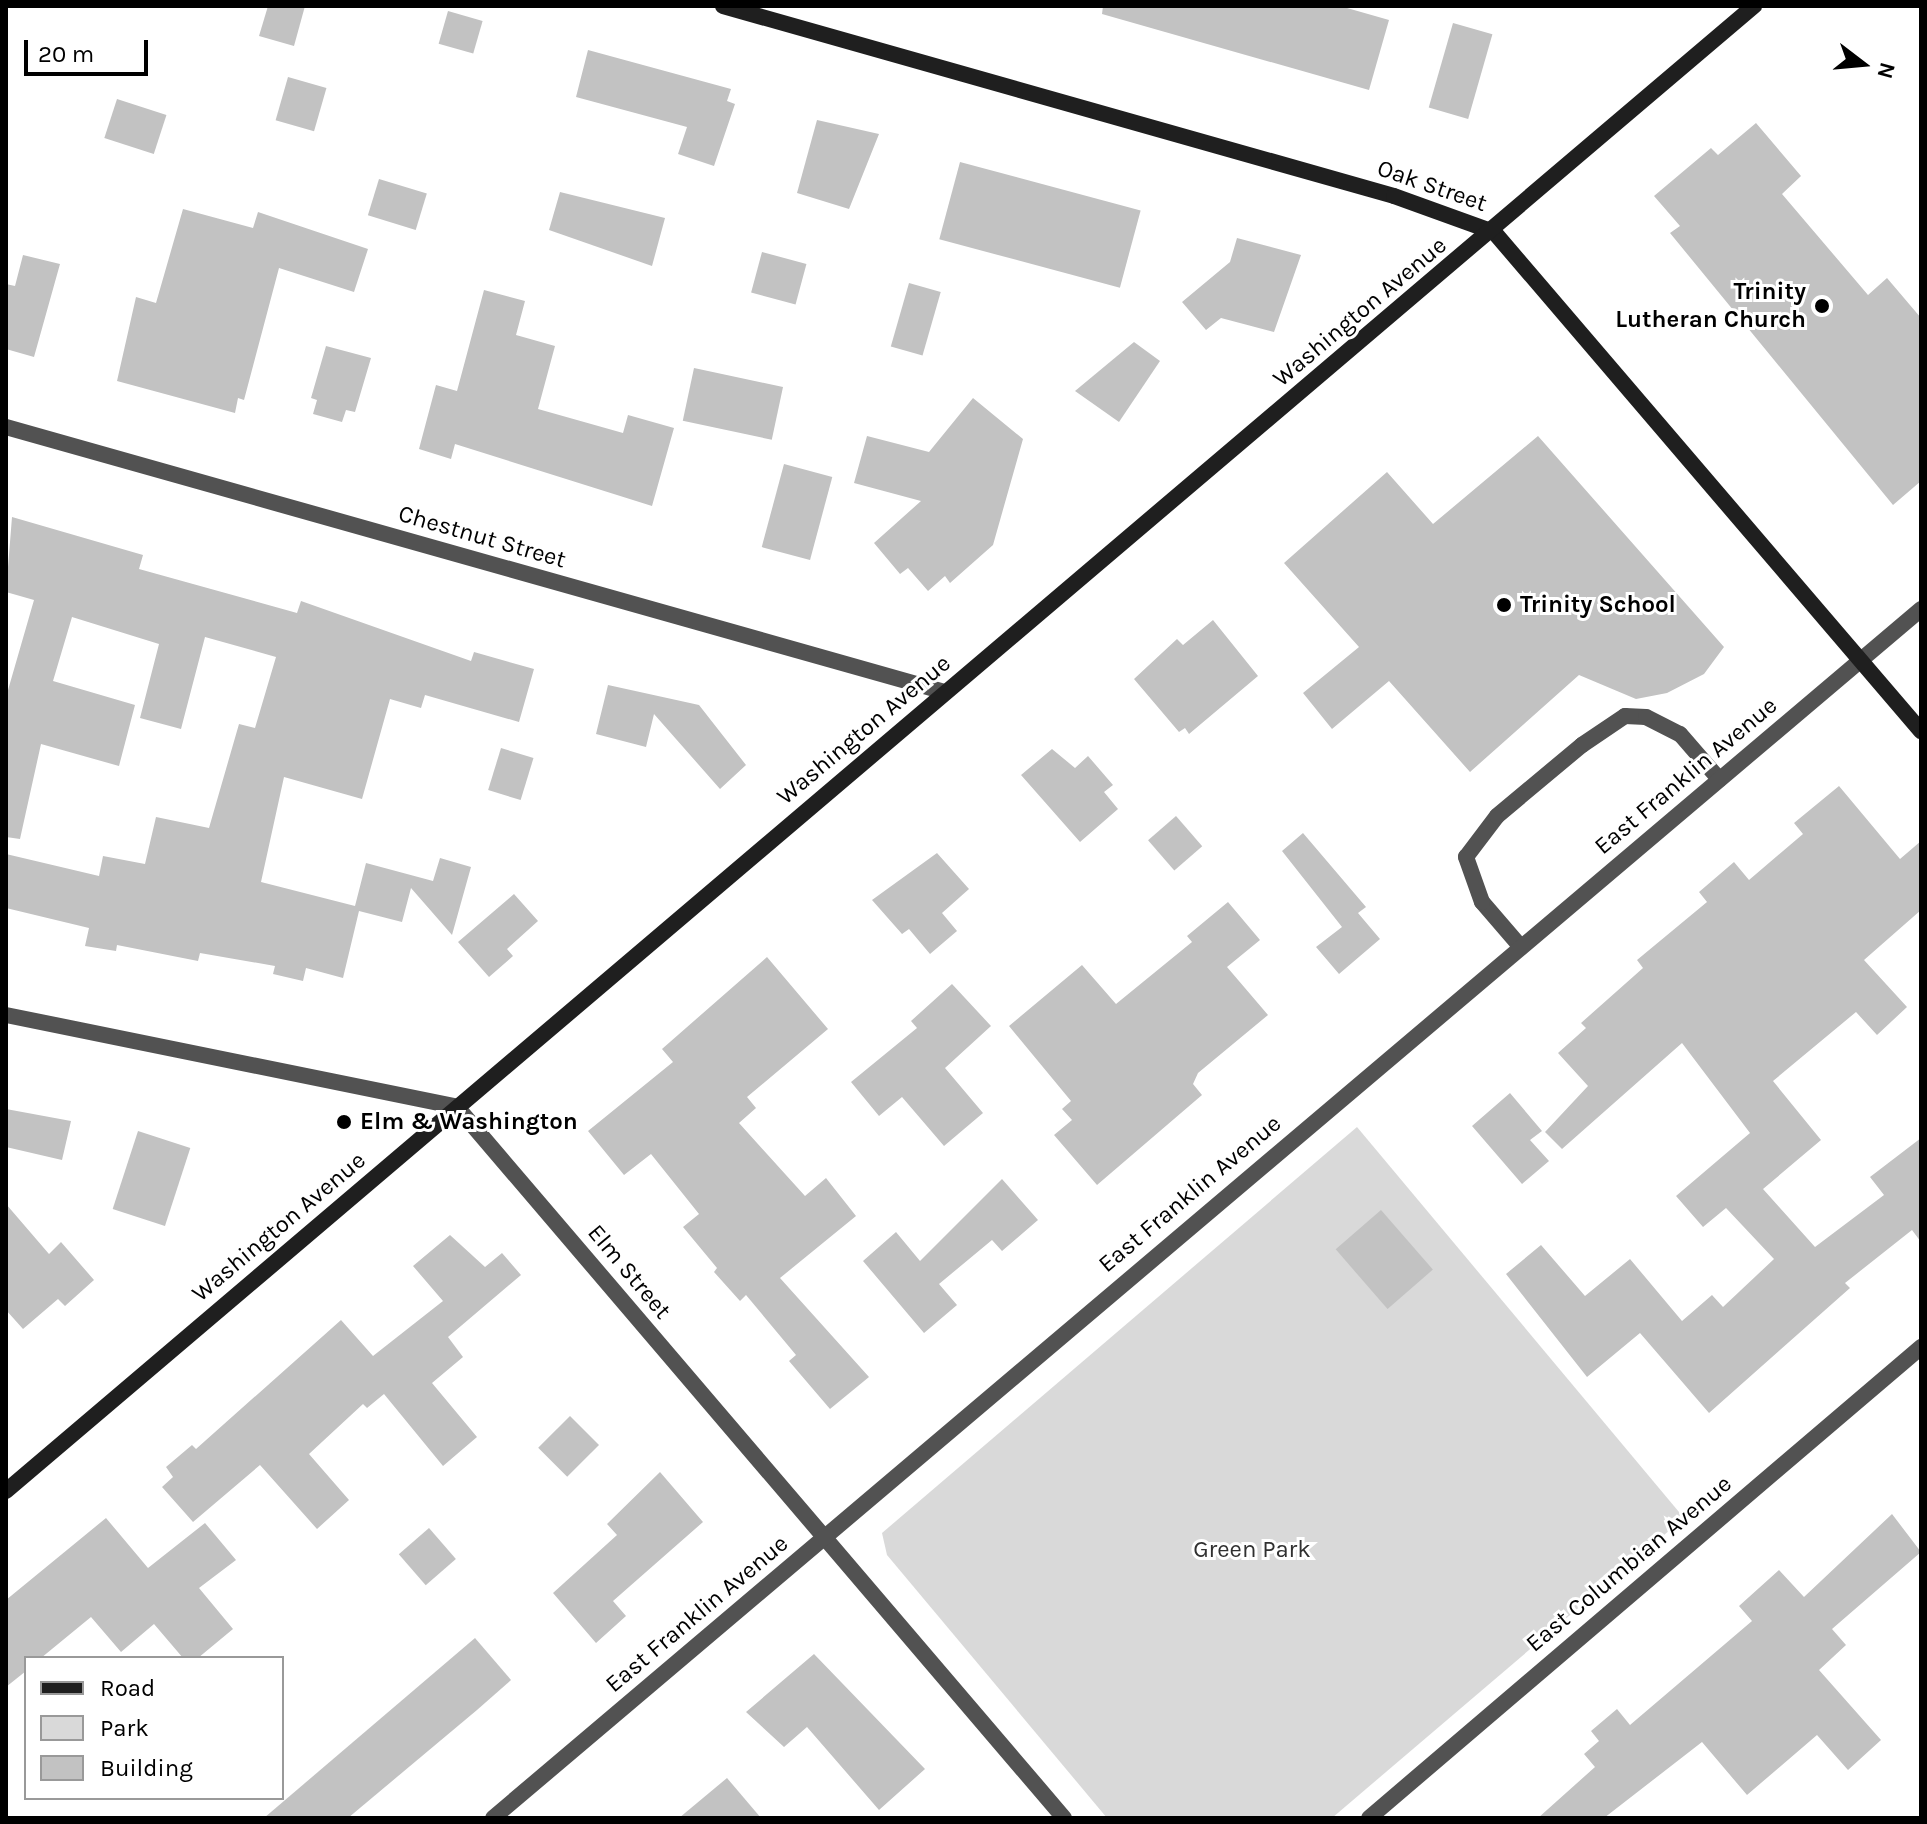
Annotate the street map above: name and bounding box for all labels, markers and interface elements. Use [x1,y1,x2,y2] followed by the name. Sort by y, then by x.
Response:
[28,24,152,74] scale bar
[1823,24,1903,104] north arrow
[38,40,94,68] text: 20 m
[1871,59,1901,82] text: N
[1374,154,1490,218] street label: Oak Street
[1267,231,1453,393] street label: Washington Avenue
[1615,278,1806,334] place label: Trinity Lutheran Church
[1813,297,1831,315] marker: Trinity Lutheran Church
[395,499,569,575] street label: Chestnut Street
[1520,591,1676,619] place label: Trinity School
[1495,596,1513,614] marker: Trinity School
[771,649,957,811] street label: Washington Avenue
[1589,691,1783,861] street label: East Franklin Avenue
[360,1108,578,1136] place label: Elm & Washington
[1093,1109,1287,1279] street label: East Franklin Avenue
[335,1113,353,1131] marker: Elm & Washington
[186,1146,372,1308] street label: Washington Avenue
[581,1219,677,1325] street label: Elm Street
[1520,1470,1738,1658] street label: East Columbian Avenue
[600,1529,794,1699] street label: East Franklin Avenue
[1193,1536,1311,1564] park label: Green Park
[24,1656,284,1800] legend
[100,1674,155,1702] text: Road
[100,1714,149,1742] text: Park
[100,1754,193,1782] text: Building

